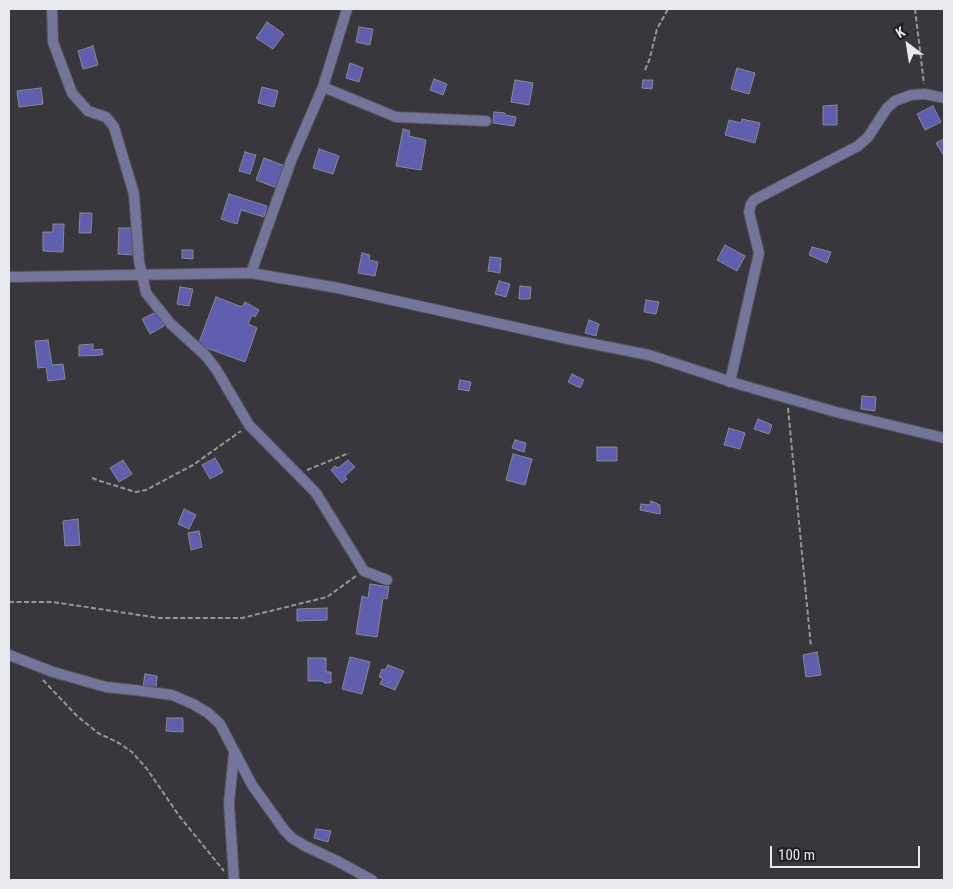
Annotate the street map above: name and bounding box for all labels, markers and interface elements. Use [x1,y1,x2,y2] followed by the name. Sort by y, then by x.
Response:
[883,20,933,70] north arrow
[893,23,908,41] text: K
[773,836,923,868] scale bar
[778,846,815,864] text: 100 m

